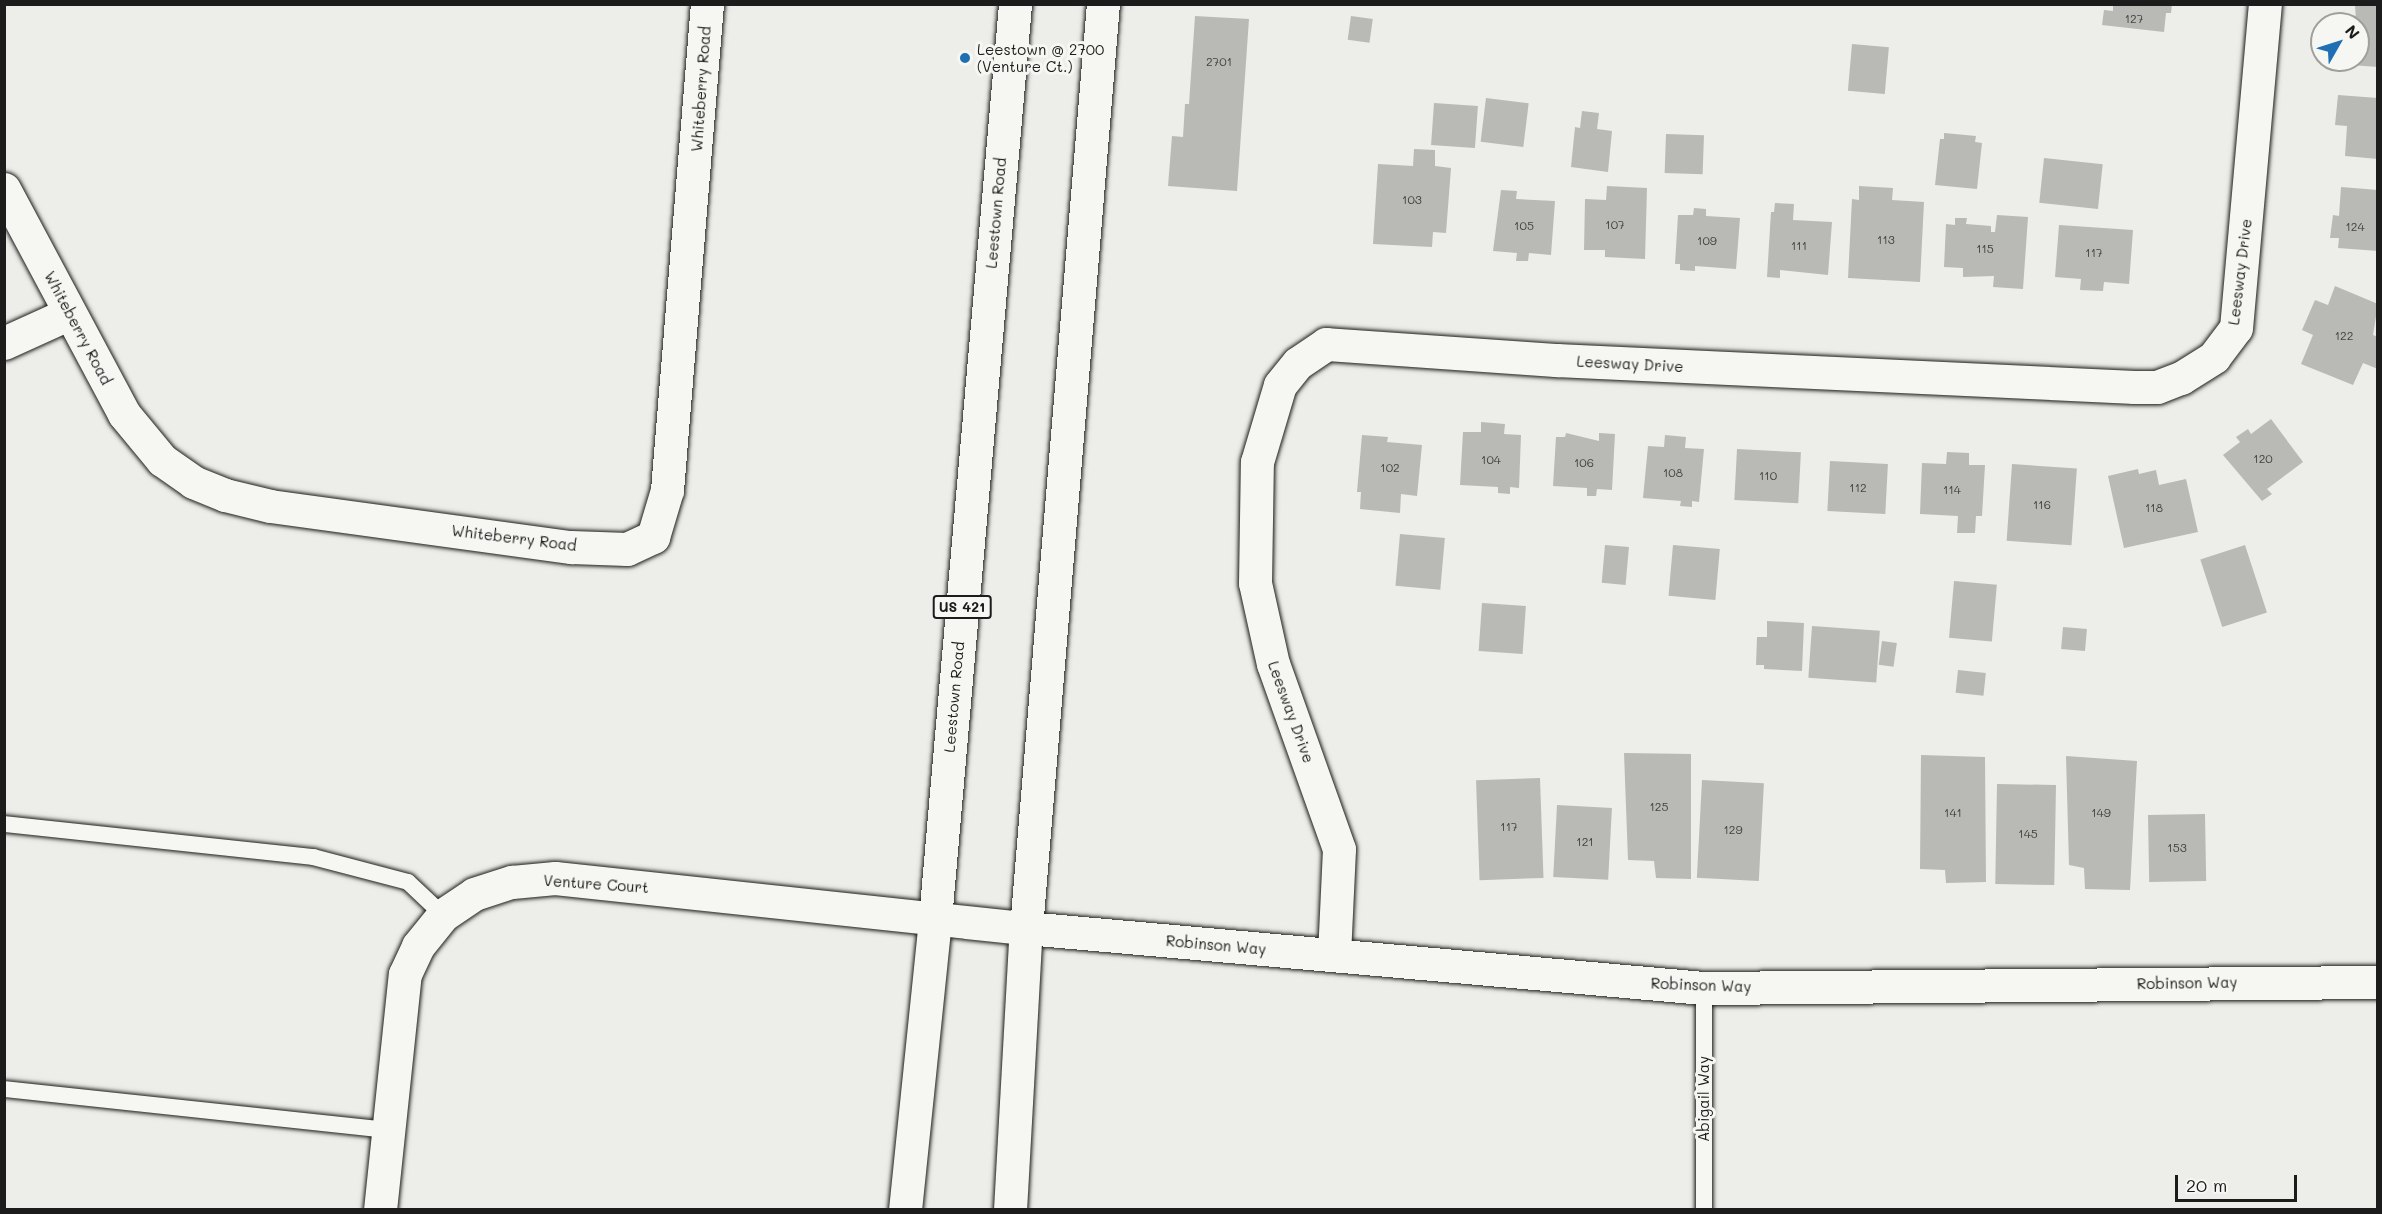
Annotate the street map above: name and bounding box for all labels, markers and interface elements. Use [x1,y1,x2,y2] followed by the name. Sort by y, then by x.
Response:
[2125,12,2143,26] house number: 127
[2310,12,2370,72] north arrow
[2341,20,2365,43] text: N
[688,26,714,152] street label: Whiteberry Road
[977,40,1104,75] place label: Leestown @ 2700 (Venture Ct.)
[958,51,972,65] marker: Leestown @ 2700 (Venture Ct.)
[1206,55,1232,69] house number: 2701
[982,157,1010,269] street label: Leestown Road
[1402,193,1422,207] house number: 103
[1605,218,1625,232] house number: 107
[2225,218,2255,326] street label: Leesway Drive
[1514,219,1534,233] house number: 105
[2345,220,2365,234] house number: 124
[1877,233,1895,247] house number: 113
[1697,234,1717,248] house number: 109
[1791,239,1807,253] house number: 111
[1976,242,1994,256] house number: 115
[2085,246,2103,260] house number: 117
[40,268,116,388] street label: Whiteberry Road
[2335,329,2353,343] house number: 122
[1576,352,1684,376] street label: Leesway Drive
[2253,452,2273,466] house number: 120
[1481,453,1501,467] house number: 104
[1574,456,1594,470] house number: 106
[1380,461,1400,475] house number: 102
[1663,466,1683,480] house number: 108
[1759,469,1777,483] house number: 110
[1849,481,1867,495] house number: 112
[1943,483,1961,497] house number: 114
[2033,498,2051,512] house number: 116
[2145,501,2163,515] house number: 118
[450,521,578,555] street label: Whiteberry Road
[932,596,992,618] road number: US 421
[940,641,968,753] street label: Leestown Road
[1264,659,1318,765] street label: Leesway Drive
[1649,800,1669,814] house number: 125
[1944,806,1962,820] house number: 141
[2091,806,2111,820] house number: 149
[1500,820,1518,834] house number: 117
[1723,823,1743,837] house number: 129
[2018,827,2038,841] house number: 145
[1576,835,1594,849] house number: 121
[2167,841,2187,855] house number: 153
[543,871,649,897] street label: Venture Court
[1165,932,1267,958] street label: Robinson Way
[2137,973,2237,993] street label: Robinson Way
[1650,974,1752,996] street label: Robinson Way
[1695,1056,1713,1142] street label: Abigail Way
[2178,1163,2300,1201] scale bar
[2186,1173,2227,1197] text: 20 m

